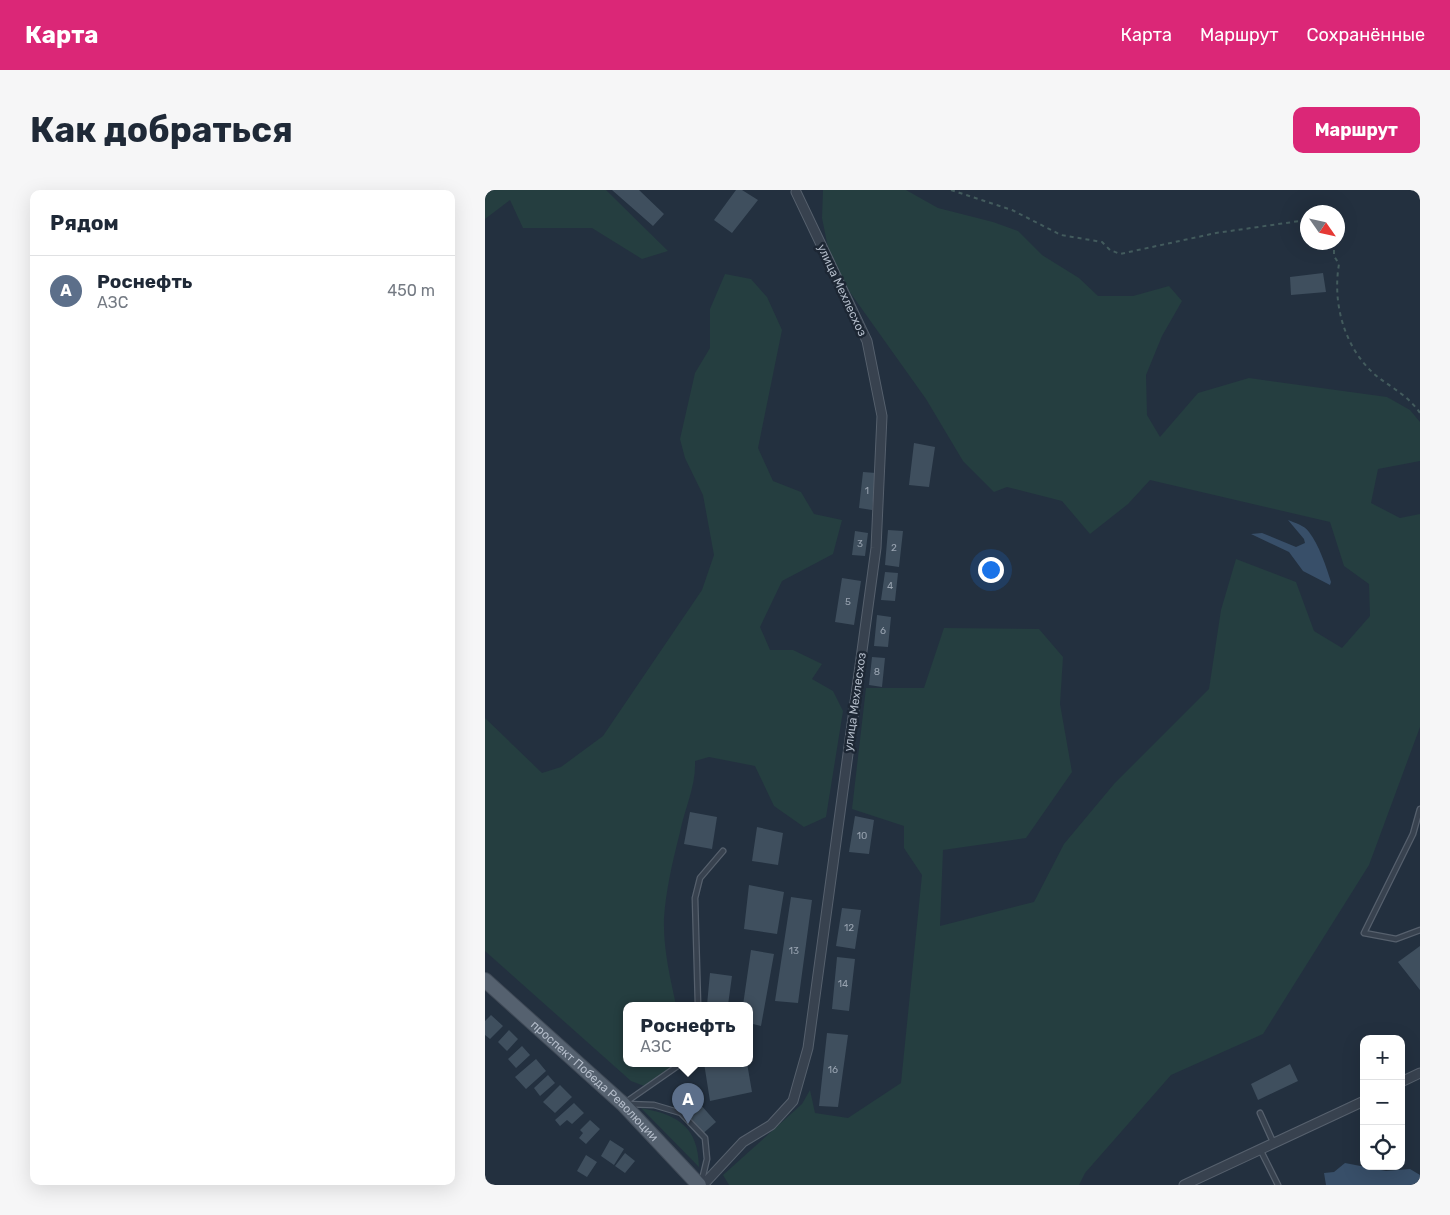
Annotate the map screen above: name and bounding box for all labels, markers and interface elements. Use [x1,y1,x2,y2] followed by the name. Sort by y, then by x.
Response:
[25,21,98,49] text: Карта
[1121,24,1172,46] text: Карта
[1200,24,1279,46] text: Маршрут
[1307,24,1425,46] text: Сохранённые
[1293,107,1420,153] button: Маршрут
[30,109,293,151] text: Как добраться
[1300,205,1345,250] north arrow
[50,210,119,235] text: Рядом
[815,242,869,338] street label: улица Мехлесхоз
[97,270,192,293] text: Роснефть
[60,281,72,300] text: A
[387,281,435,300] text: 450 m
[97,293,128,312] text: АЗС
[865,485,869,497] house number: 1
[857,538,863,550] house number: 3
[891,542,897,554] house number: 2
[978,557,1004,583] your location
[887,580,893,592] house number: 4
[845,596,851,608] house number: 5
[880,625,886,637] house number: 6
[841,652,869,752] street label: улица Мехлесхоз
[874,666,880,678] house number: 8
[857,830,867,842] house number: 10
[844,922,854,934] house number: 12
[789,945,799,957] house number: 13
[838,978,848,990] house number: 14
[623,1002,753,1067] popup
[640,1014,736,1037] text: Роснефть
[528,1018,661,1144] street label: проспект Победа Революции
[1360,1035,1405,1170] map controls
[1360,1035,1405,1080] button: +
[640,1037,672,1056] text: АЗС
[828,1064,838,1076] house number: 16
[1360,1080,1405,1125] button: −
[672,1083,704,1124] pin: A
[1360,1125,1405,1170] button: locate

